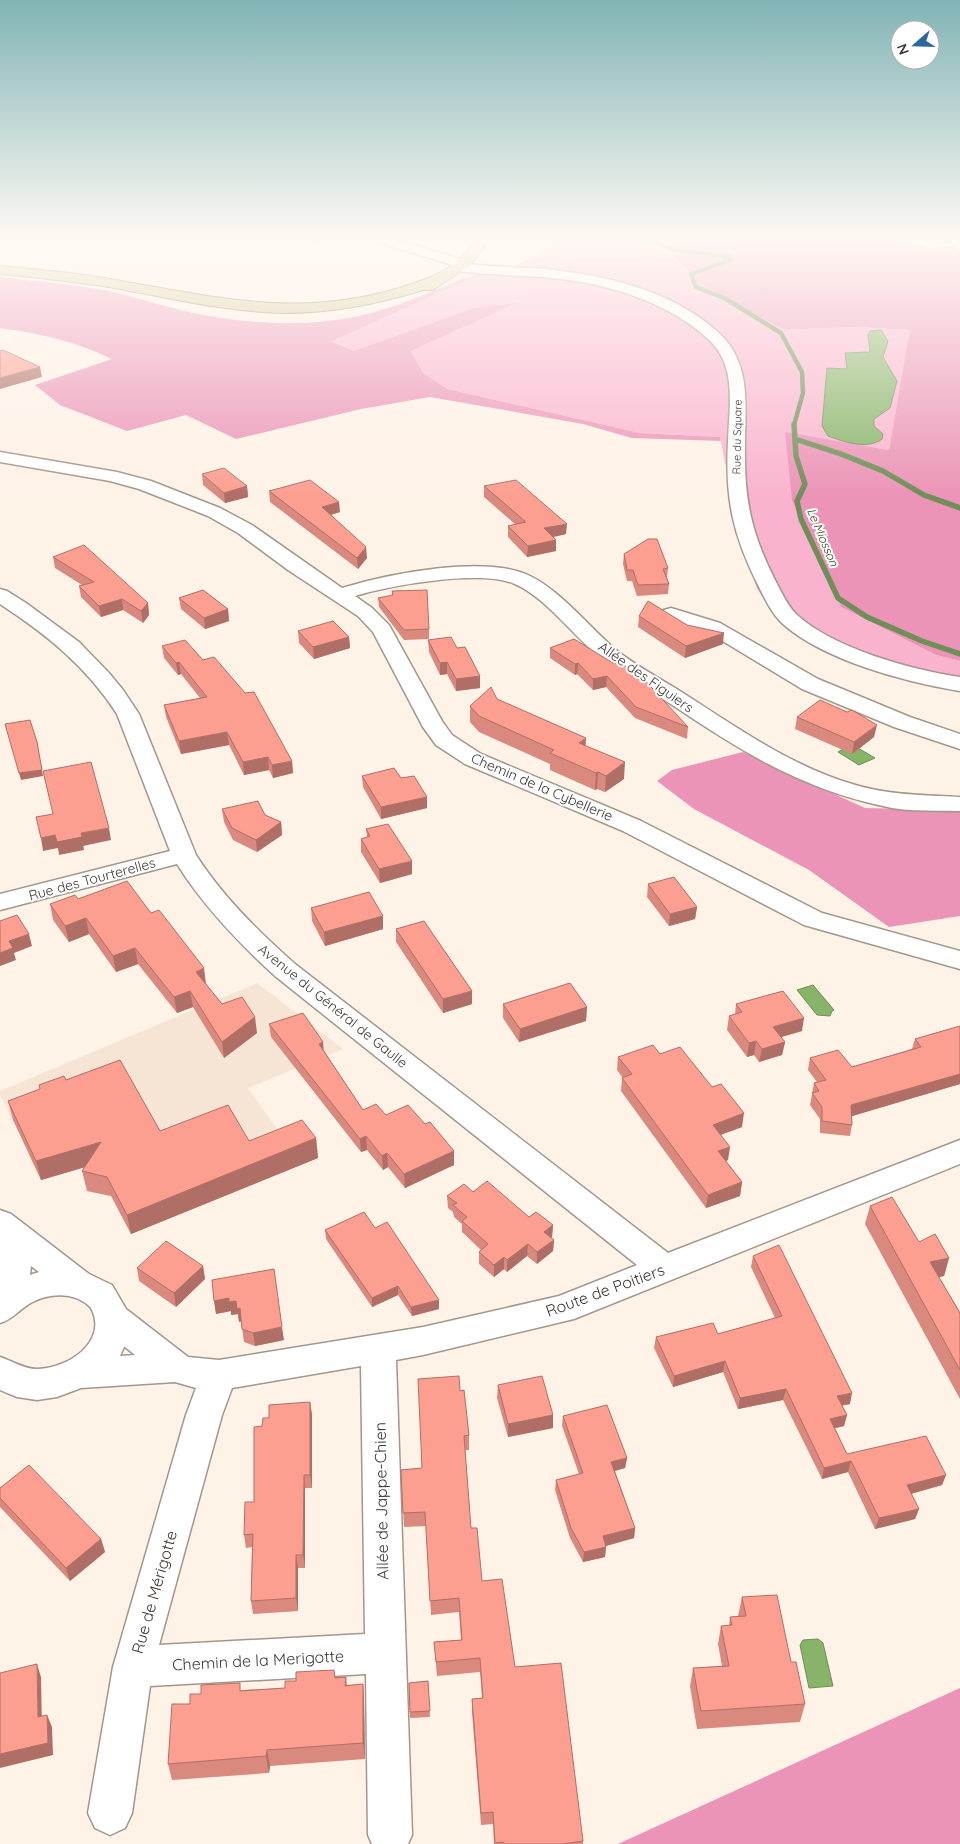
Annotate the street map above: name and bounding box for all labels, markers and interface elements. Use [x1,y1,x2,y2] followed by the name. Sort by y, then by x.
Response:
[890,20,940,70] north arrow
[893,42,913,57] text: N
[729,399,745,475] street label: Rue du Square
[804,506,842,569] water label: Le Miosson
[595,637,697,717] street label: Allée des Figuiers
[468,749,616,825] street label: Chemin de la Cybellerie
[27,853,157,905] street label: Rue des Tourterelles
[255,940,411,1072] street label: Avenue du Général de Gaulle
[543,1259,667,1321] street label: Route de Poitiers
[370,1422,392,1580] street label: Allée de Jappe-Chien
[127,1528,181,1656] street label: Rue de Mérigotte
[172,1646,344,1674] street label: Chemin de la Merigotte

